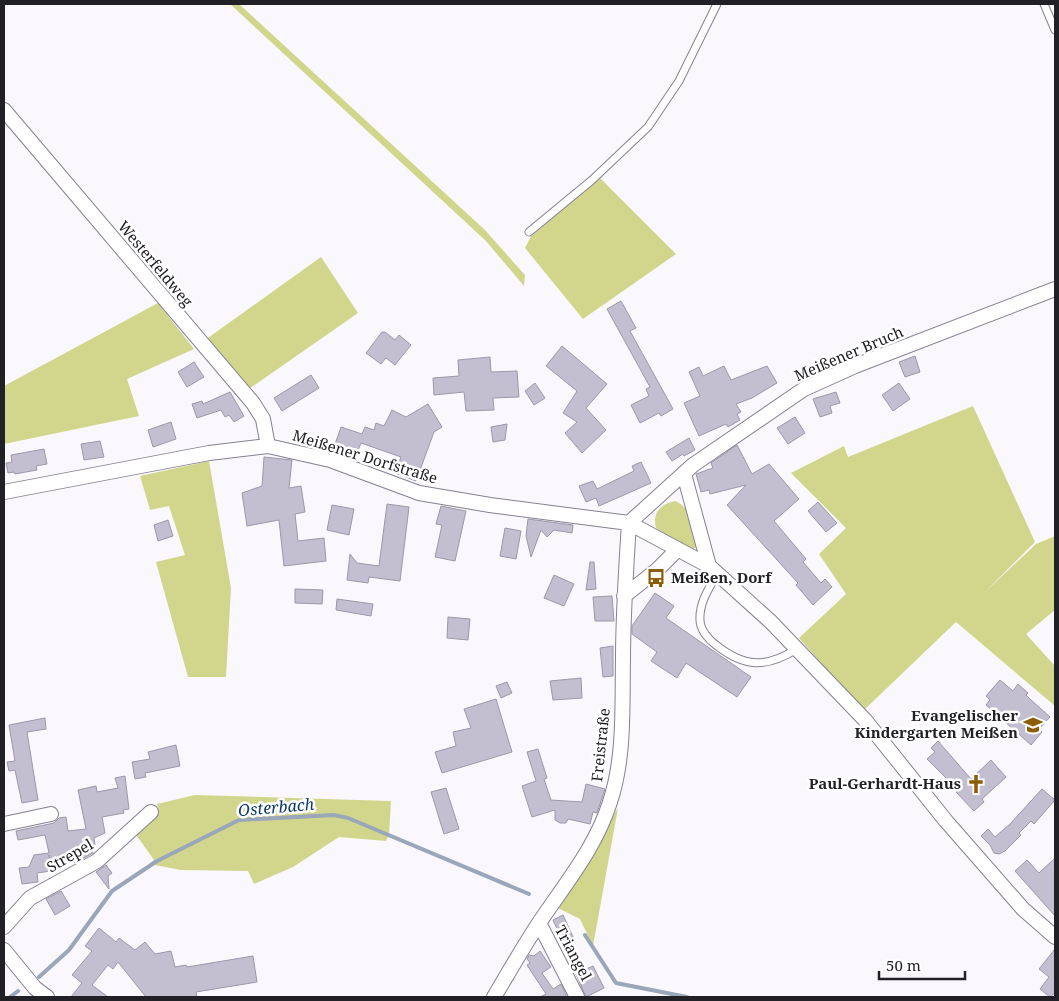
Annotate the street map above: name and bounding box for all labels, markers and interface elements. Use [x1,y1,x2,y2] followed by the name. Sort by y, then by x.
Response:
[114,216,198,311] street label: Westerfeldweg
[791,321,907,385] street label: Meißener Bruch
[290,424,440,488] street label: Meißener Dorfstraße
[645,567,667,589] bus stop icon: Meißen, Dorf
[671,567,773,587] place label: Meißen, Dorf
[854,705,1018,742] place label: Evangelischer Kindergarten Meißen
[586,707,614,783] street label: Freistraße
[1022,714,1044,736] school or university icon: Evangelischer Kindergarten Meißen
[809,773,961,793] place label: Paul-Gerhardt-Haus
[965,773,987,795] church icon: Paul-Gerhardt-Haus
[237,793,315,821] water label: Osterbach
[43,834,97,876] street label: Strepel
[551,921,597,984] street label: Triangel
[879,948,965,980] scale bar
[886,955,921,975] text: 50 m

